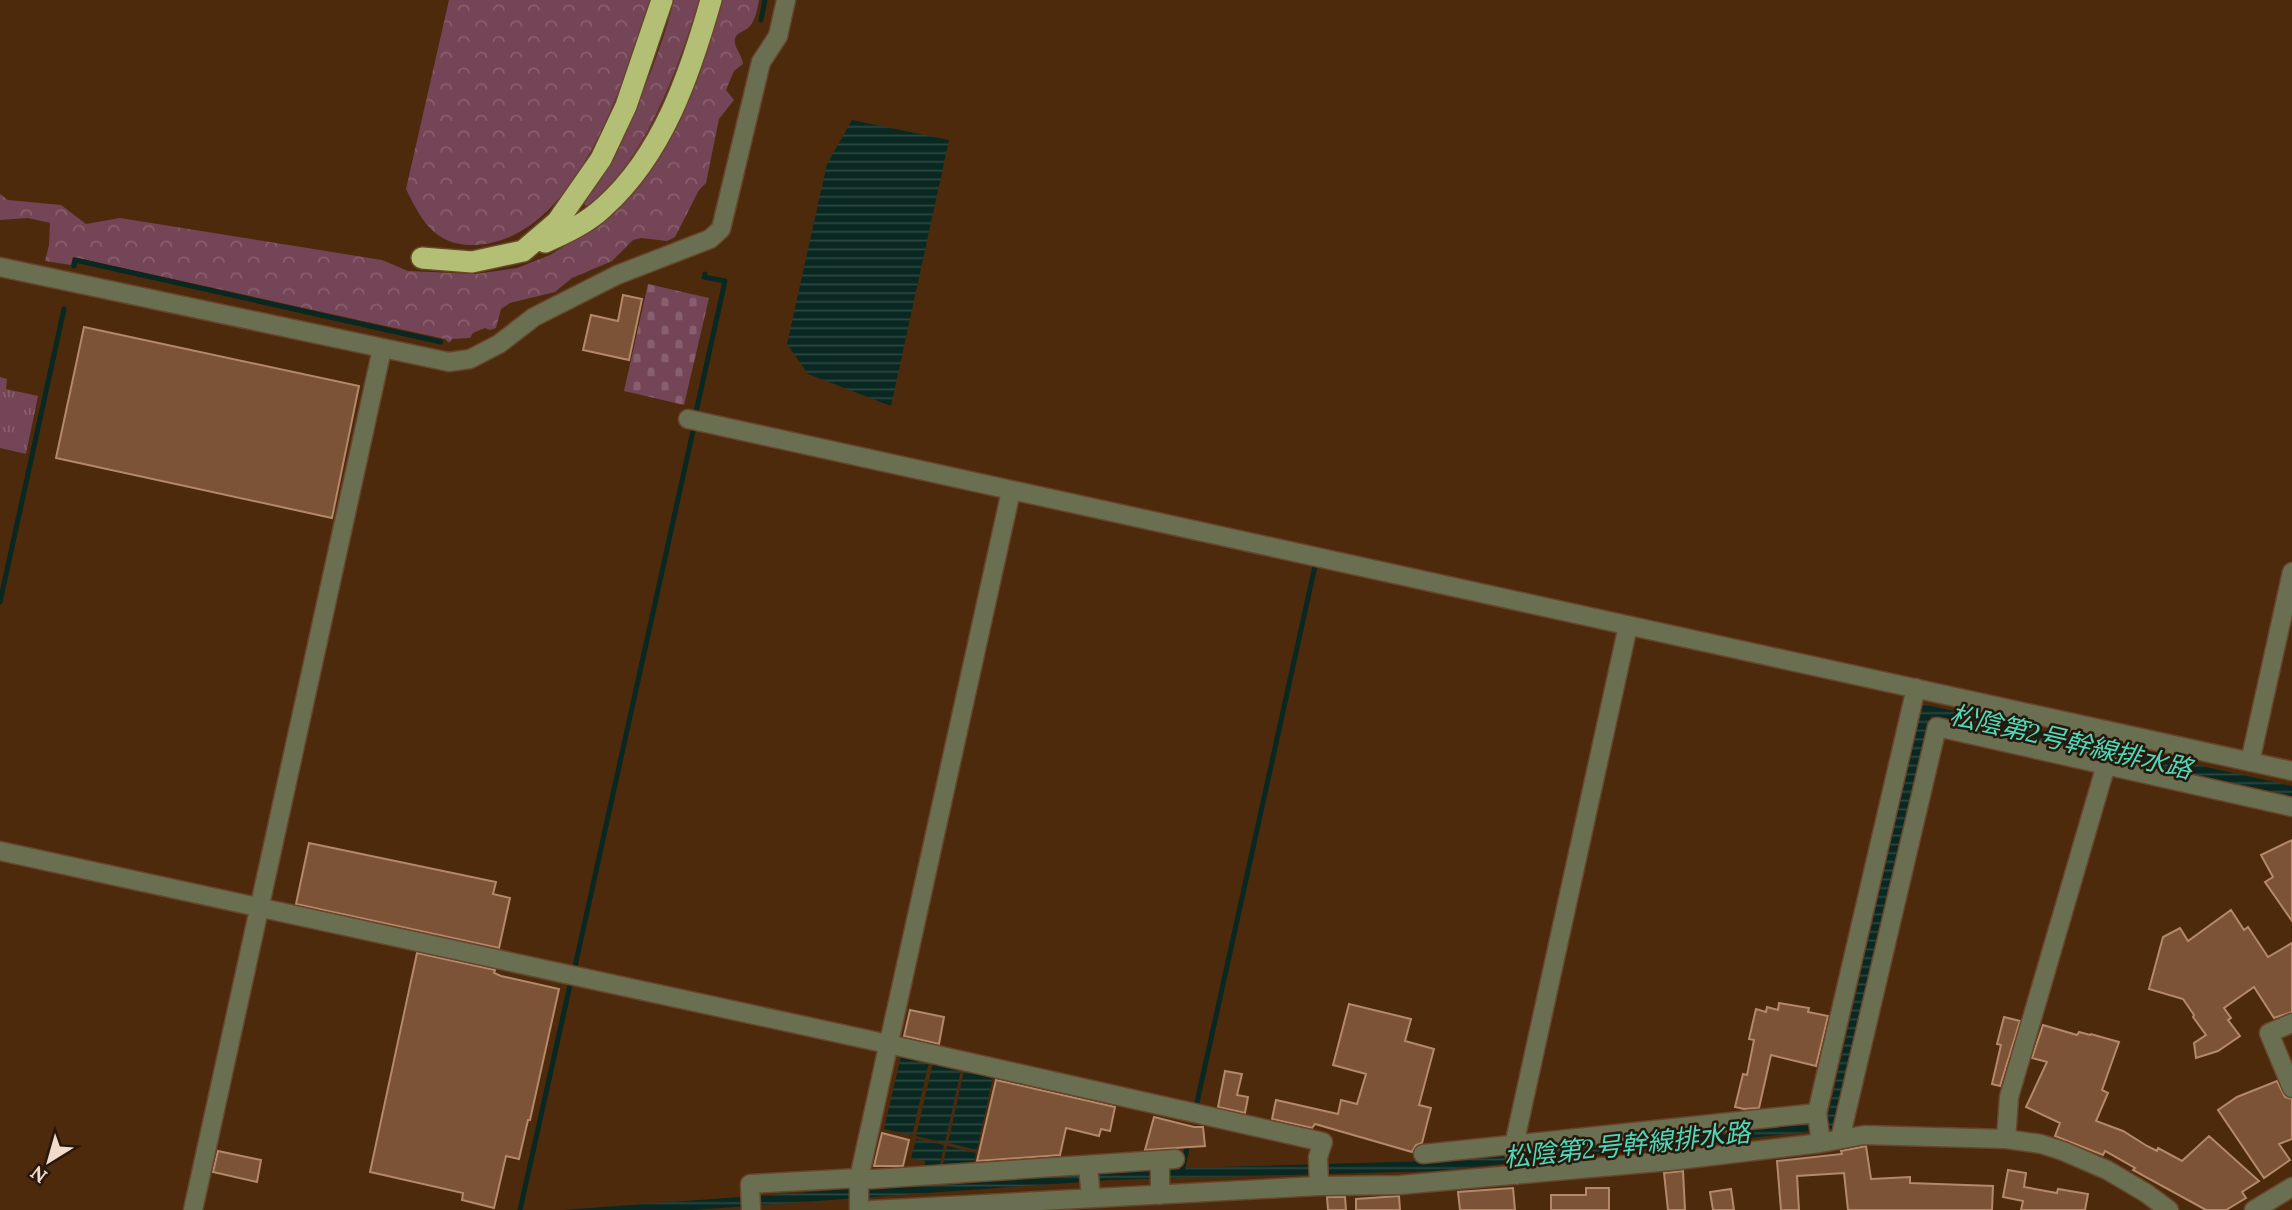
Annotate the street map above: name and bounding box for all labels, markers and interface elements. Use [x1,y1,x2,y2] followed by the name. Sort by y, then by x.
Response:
[1947,698,2197,786] water label: 松陰第2号幹線排水路
[1502,1115,1754,1174] water label: 松陰第2号幹線排水路
[14,1126,84,1196] north arrow
[25,1160,52,1189] text: N

